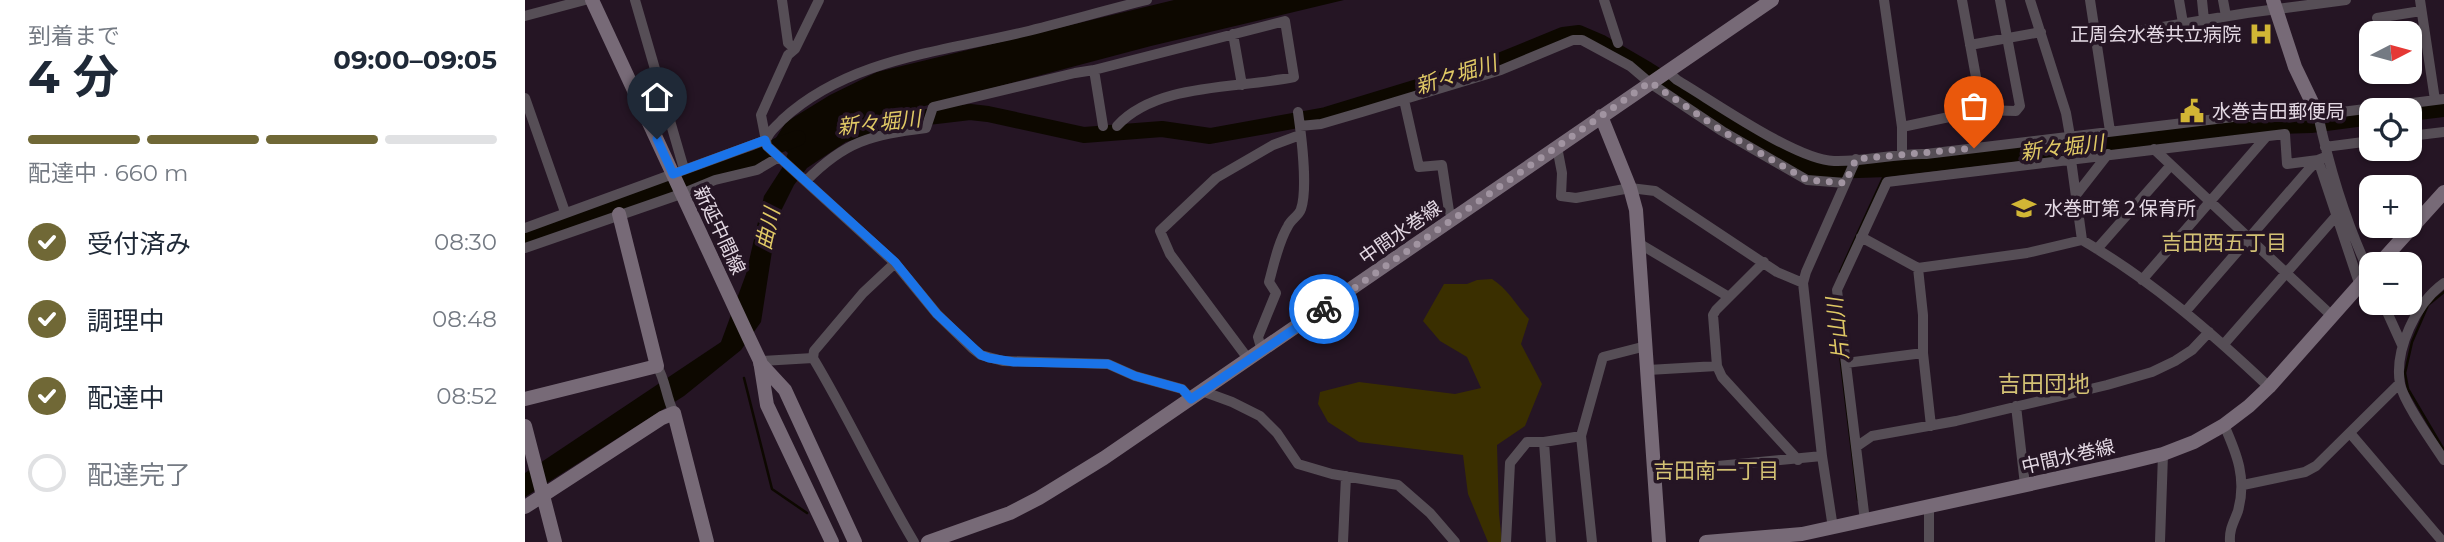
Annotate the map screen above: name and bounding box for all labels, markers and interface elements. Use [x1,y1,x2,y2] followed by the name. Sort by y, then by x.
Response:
[2247,20,2275,48] hospital icon: 正周会水巻共立病院
[2359,21,2422,84] north arrow
[2359,21,2422,315] map controls
[28,22,120,50] text: 到着まで
[2070,23,2241,46] place label: 正周会水巻共立病院
[333,44,497,76] text: 09:00–09:05
[28,48,119,105] text: 4 分
[1412,50,1502,99] water label: 新々堀川
[627,67,687,139] pin
[1944,76,2004,148] pin
[638,78,676,116] icon: home
[1955,87,1993,125] icon: bag
[2178,97,2206,125] public building icon: 水巻吉田郵便局
[2359,98,2422,161] button: locate
[2212,100,2345,123] place label: 水巻吉田郵便局
[836,105,924,139] water label: 新々堀川
[2019,130,2107,165] water label: 新々堀川
[28,159,189,187] text: 配達中 · 660 m
[2359,175,2422,238] button: +
[689,182,750,278] street label: 新延中間線
[2010,194,2038,222] school or university icon: 水巻町第２保育所
[1355,196,1446,269] street label: 中間水巻線
[2044,197,2196,220] place label: 水巻町第２保育所
[751,204,785,252] water label: 曲川
[28,223,66,261] icon: check
[87,228,191,260] text: 受付済み
[434,228,497,256] text: 08:30
[2161,230,2287,255] district label: 吉田西五丁目
[2359,252,2422,315] button: −
[1289,274,1359,344] courier
[1305,290,1343,328] icon: bike
[1822,294,1853,362] water label: 片山川
[28,300,66,338] icon: check
[87,305,165,337] text: 調理中
[432,305,497,333] text: 08:48
[1998,370,2090,398] district label: 吉田団地
[28,377,66,415] icon: check
[87,382,165,414] text: 配達中
[436,382,497,410] text: 08:52
[2019,435,2117,478] street label: 中間水巻線
[1653,458,1779,483] district label: 吉田南一丁目
[87,459,191,491] text: 配達完了

